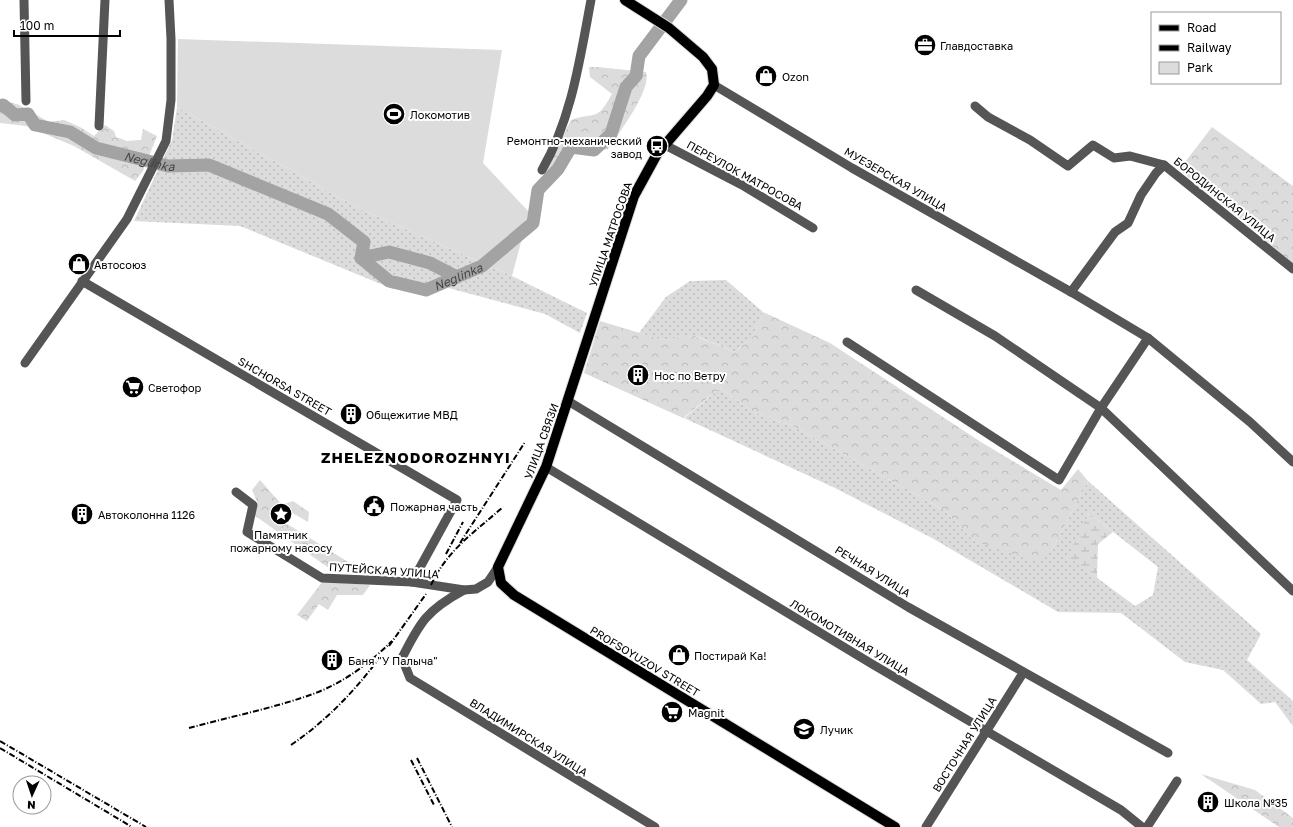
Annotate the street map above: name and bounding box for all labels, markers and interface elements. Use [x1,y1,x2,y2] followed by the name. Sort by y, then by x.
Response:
[14,12,120,38] scale bar
[1151,12,1281,84] legend
[20,18,54,33] text: 100 m
[1187,20,1216,35] text: Road
[912,32,938,58] office icon: Главдоставка
[940,39,1013,52] place label: Главдоставка
[1187,40,1232,55] text: Railway
[1187,60,1213,75] text: Park
[753,63,779,89] shop icon: Ozon
[782,70,809,83] place label: Ozon
[381,101,407,127] sports icon: Локомотив
[410,108,470,121] place label: Локомотив
[644,133,670,159] bus stop icon: Ремонтно-механический завод
[507,134,642,160] place label: Ремонтно-механический завод
[685,138,806,213] street label: ПЕРЕУЛОК МАТРОСОВА
[842,144,950,214] street label: МУЕЗЕРСКАЯ УЛИЦА
[123,148,176,174] water label: Neglinka
[1171,154,1279,245] street label: БОРОДИНСКАЯ УЛИЦА
[586,179,634,288] street label: УЛИЦА МАТРОСОВА
[66,251,92,277] shop icon: Автосоюз
[94,258,146,271] place label: Автосоюз
[431,259,486,293] water label: Neglinka
[236,354,334,418] street label: SHCHORSA STREET
[625,362,651,388] building icon: Нос по Ветру
[654,369,725,382] place label: Нос по Ветру
[120,374,146,400] supermarket icon: Светофор
[148,381,202,394] place label: Светофор
[338,401,364,427] building icon: Общежитие МВД
[521,401,561,481] street label: УЛИЦА СВЯЗИ
[366,408,458,421] place label: Общежитие МВД
[321,448,511,466] district label: ZHELEZNODOROZHNYI
[361,493,387,519] public building icon: Пожарная часть
[390,500,478,513] place label: Пожарная часть
[69,501,95,527] building icon: Автоколонна 1126
[268,501,294,527] place icon: Памятник пожарному насосу
[98,508,195,521] place label: Автоколонна 1126
[230,528,332,554] place label: Памятник пожарному насосу
[833,543,914,600] street label: РЕЧНАЯ УЛИЦА
[329,560,440,580] street label: ПУТЕЙСКАЯ УЛИЦА
[788,596,912,678] street label: ЛОКОМОТИВНАЯ УЛИЦА
[588,623,702,699] street label: PROFSOYUZOV STREET
[666,642,692,668] shop icon: Постирай Ка!
[319,647,345,673] building icon: Баня "У Палыча"
[694,649,767,662] place label: Постирай Ка!
[348,654,437,667] place label: Баня "У Палыча"
[929,693,999,794] street label: ВОСТОЧНАЯ УЛИЦА
[468,695,591,779] street label: ВЛАДИМИРСКАЯ УЛИЦА
[659,699,685,725] supermarket icon: Magnit
[688,706,725,719] place label: Magnit
[791,716,817,742] school or university icon: Лучик
[820,723,854,736] place label: Лучик
[12,775,52,815] north arrow
[1195,789,1221,815] building icon: Школа №35
[1224,796,1288,809] place label: Школа №35
[27,799,36,812] text: N

